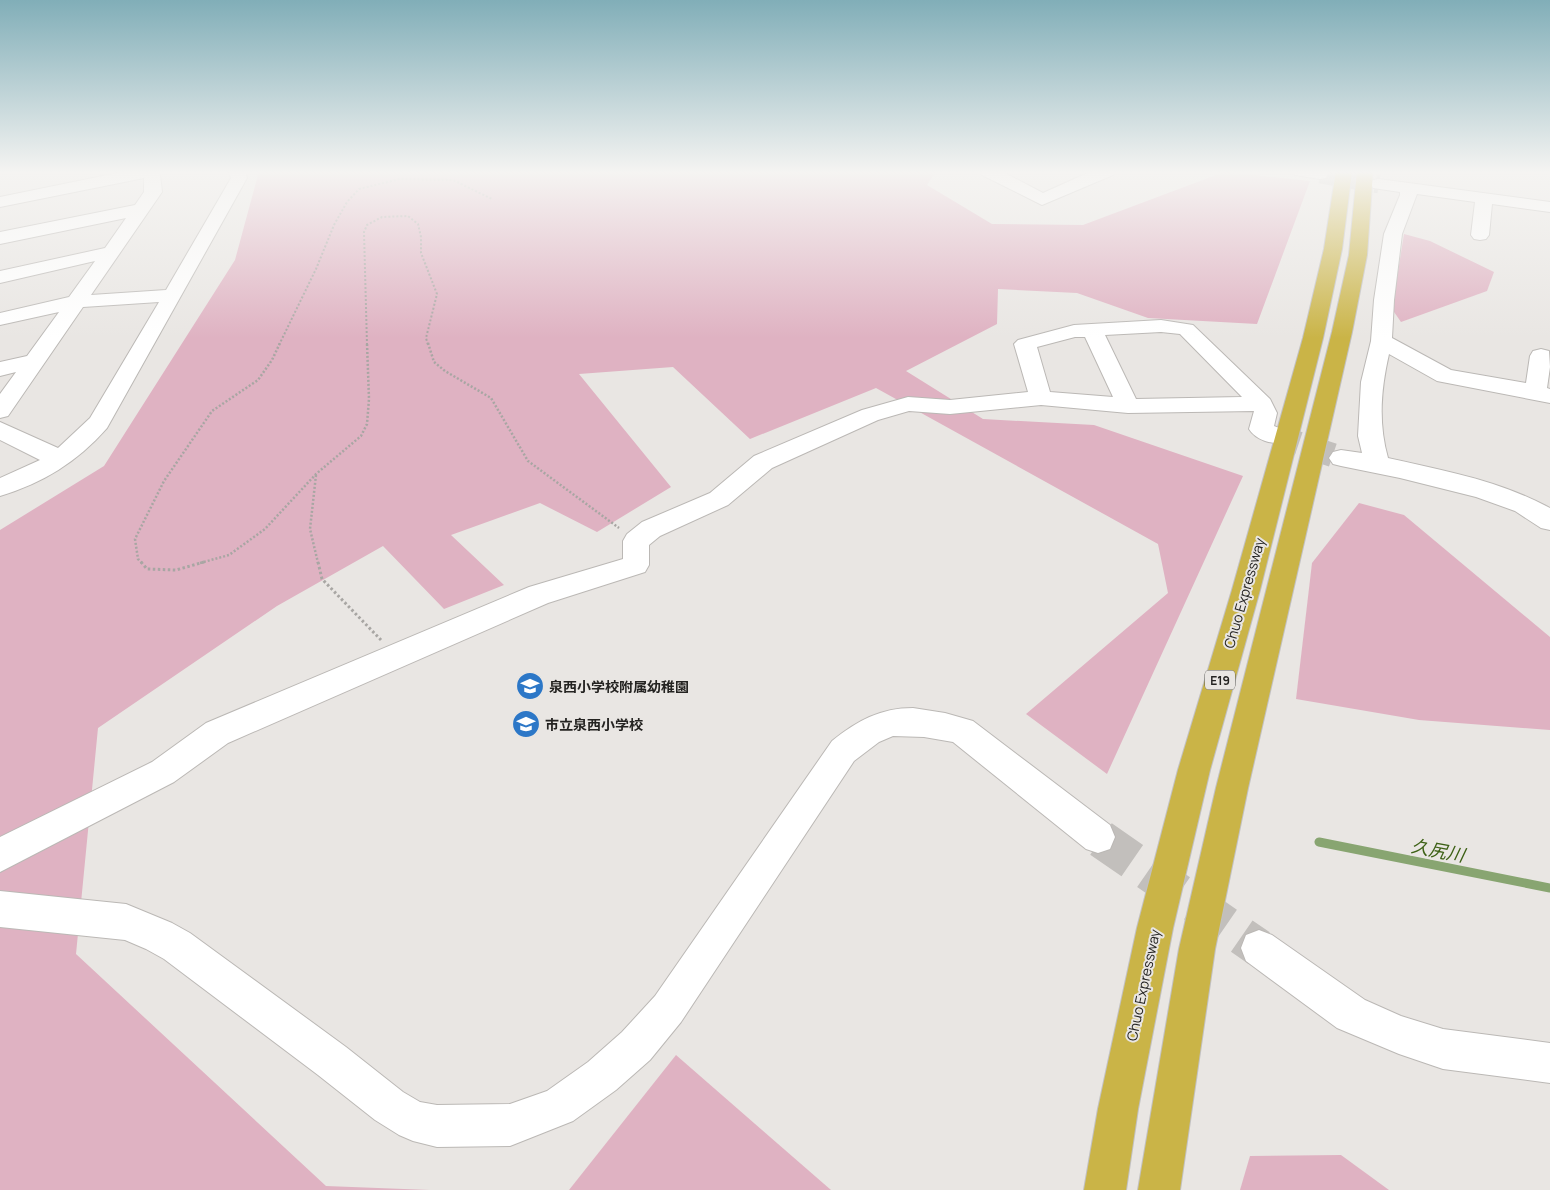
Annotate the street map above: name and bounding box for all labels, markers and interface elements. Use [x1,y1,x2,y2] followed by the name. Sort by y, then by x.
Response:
[1219,535,1269,650] street label: Chuo Expressway
[1205,670,1235,690] road number: E19
[515,671,545,701] school or university icon: 泉西小学校附属幼稚園
[549,677,689,696] place label: 泉西小学校附属幼稚園
[511,709,541,739] school or university icon: 市立泉西小学校
[545,715,643,734] place label: 市立泉西小学校
[1409,833,1469,867] water label: 久尻川
[1122,927,1164,1043] street label: Chuo Expressway

